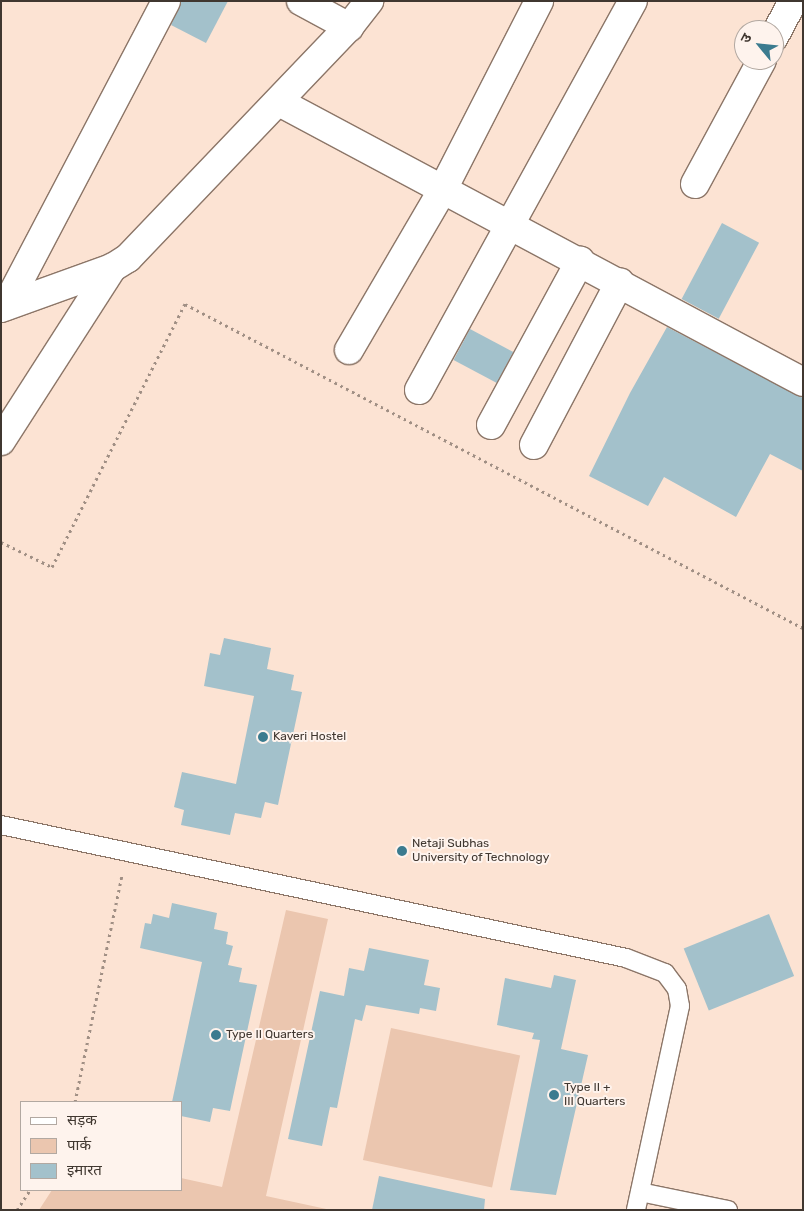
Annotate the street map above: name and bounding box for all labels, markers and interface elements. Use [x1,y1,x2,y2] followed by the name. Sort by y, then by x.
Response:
[734,20,784,70] north arrow
[737,31,756,46] text: उ
[273,730,346,744] place label: Kaveri Hostel
[257,731,269,743] marker: Kaveri Hostel
[412,837,550,865] place label: Netaji Subhas University of Technology
[396,845,408,857] marker: Netaji Subhas University of Technology
[226,1028,314,1042] place label: Type II Quarters
[210,1029,222,1041] marker: Type II Quarters
[564,1081,625,1109] place label: Type II + III Quarters
[548,1089,560,1101] marker: Type II + III Quarters
[20,1101,182,1191] legend
[67,1111,97,1129] text: सड़क
[67,1136,91,1154] text: पार्क
[67,1161,102,1179] text: इमारत

